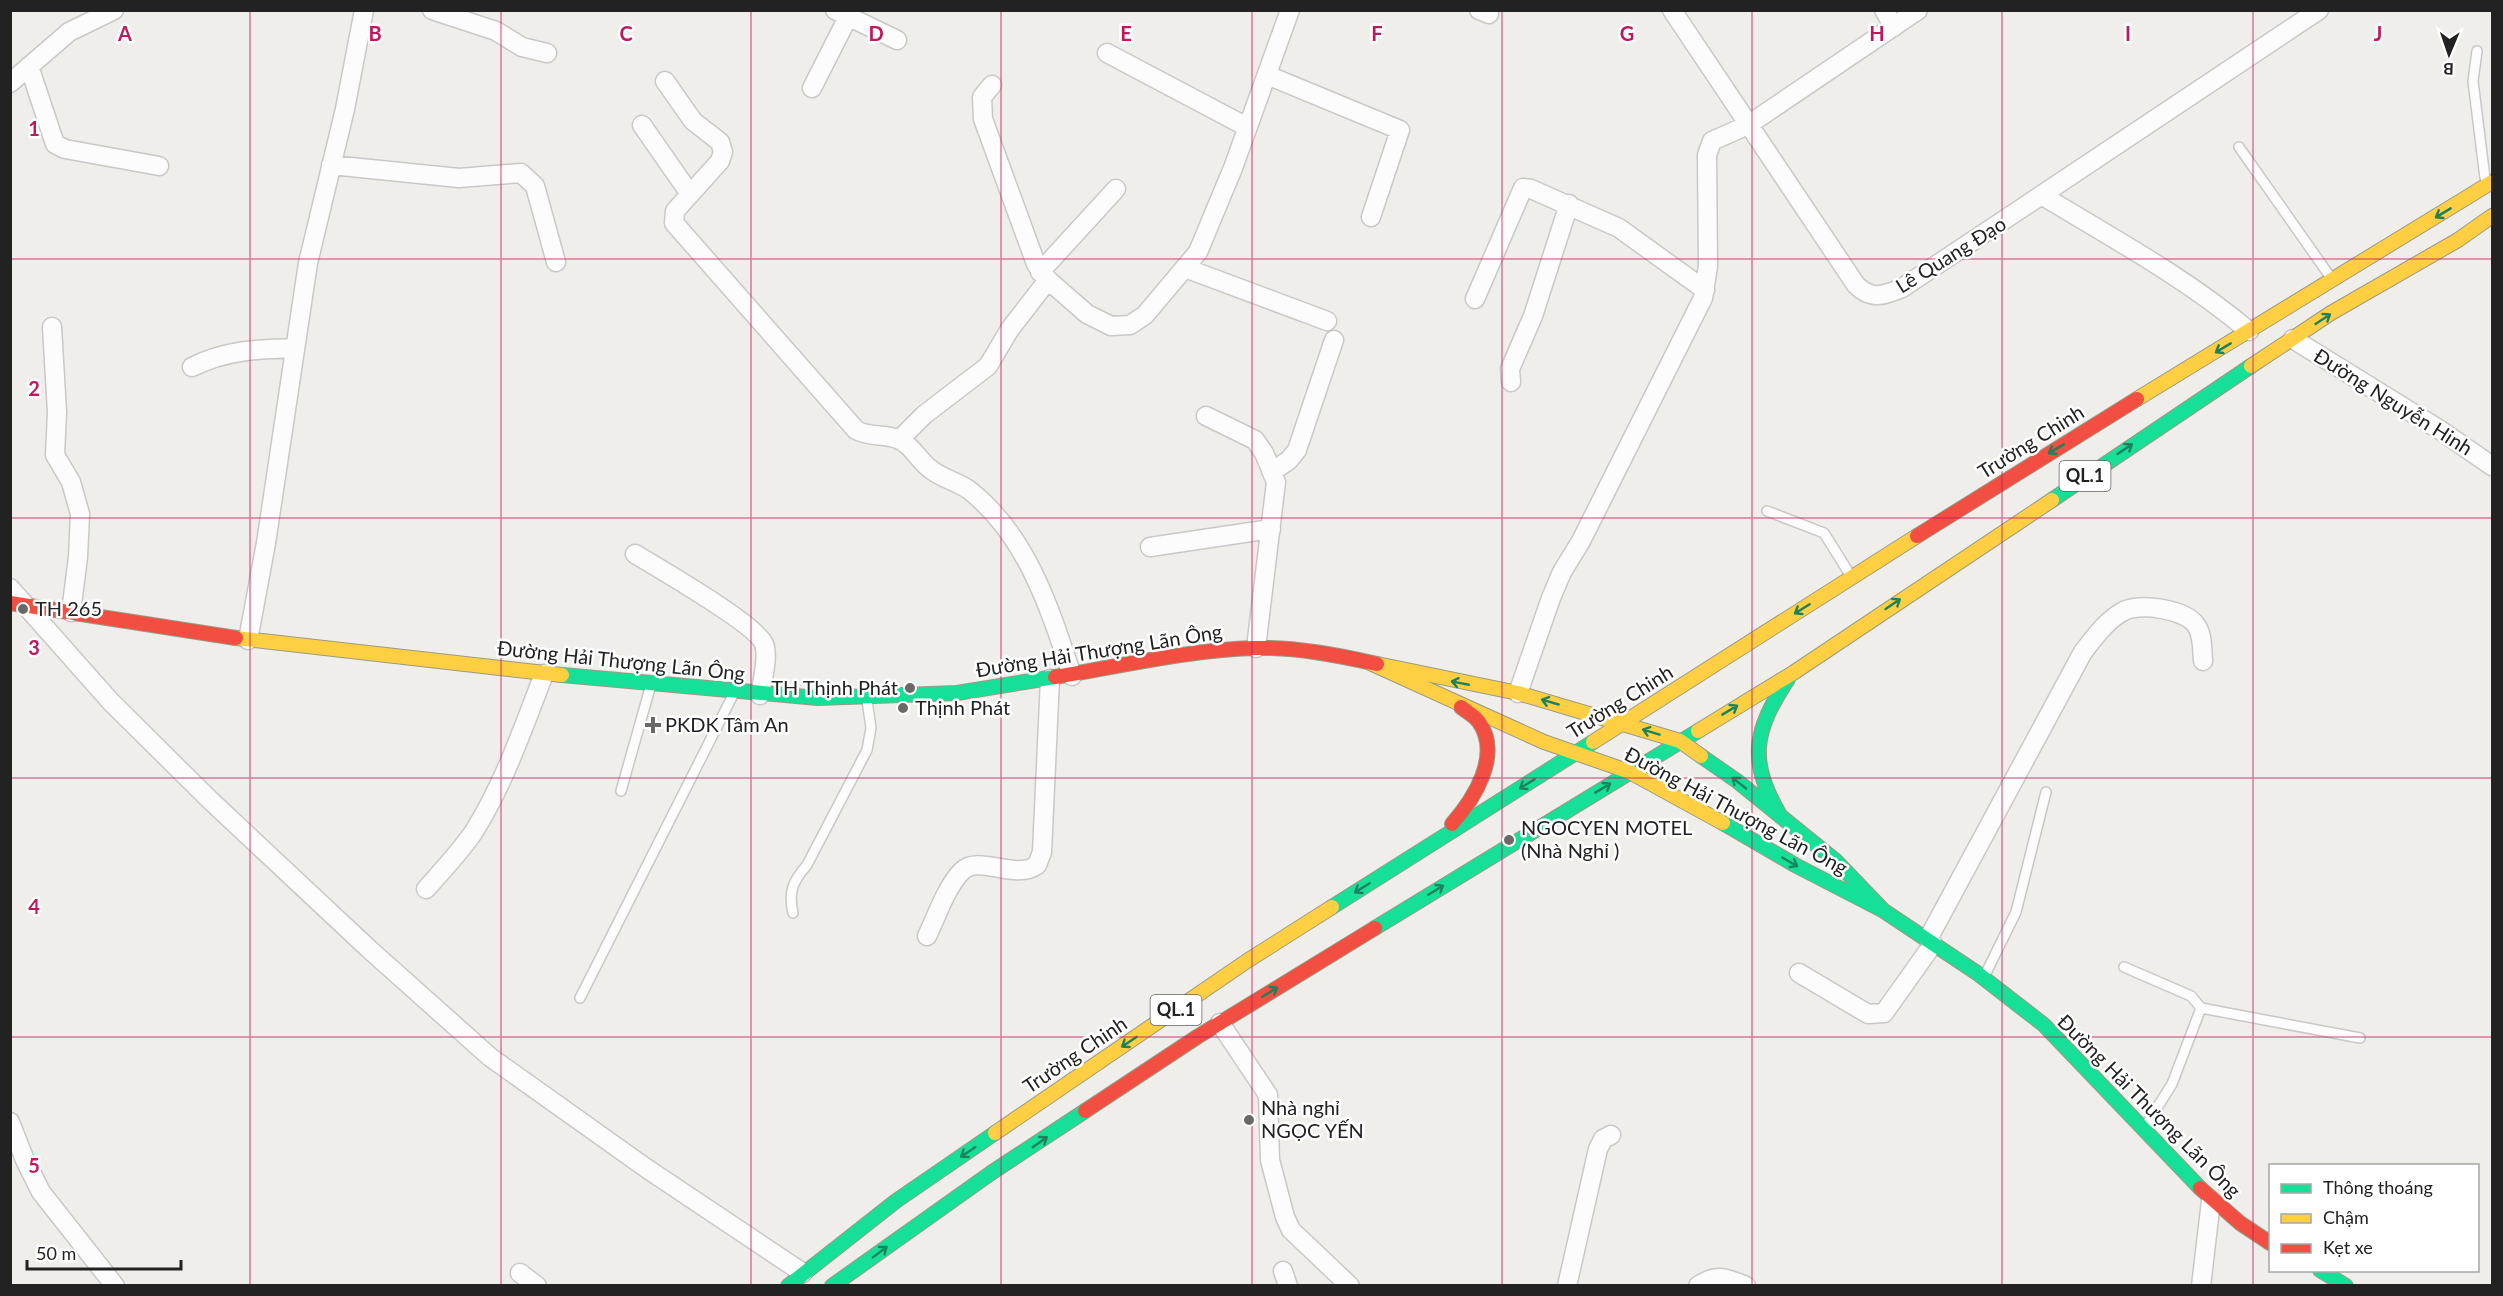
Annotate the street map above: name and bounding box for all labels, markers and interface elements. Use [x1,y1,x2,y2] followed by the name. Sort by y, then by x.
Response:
[117,21,132,45] text: A
[368,21,382,45] text: B
[619,21,633,45] text: C
[868,21,884,45] text: D
[1120,21,1132,45] text: E
[1371,21,1383,45] text: F
[1620,21,1634,45] text: G
[1869,21,1885,45] text: H
[2125,21,2131,45] text: I
[2374,21,2382,45] text: J
[2419,24,2479,84] north arrow
[2443,60,2454,79] text: B
[28,116,40,140] text: 1
[2435,207,2452,219] one-way arrow
[1891,211,2010,298] street label: Lê Quang Đạo
[2314,312,2331,324] one-way arrow
[2215,342,2232,354] one-way arrow
[2310,343,2477,460] street label: Đường Nguyễn Hinh
[28,376,40,400] text: 2
[1973,399,2088,483] street label: Trường Chinh
[2048,443,2065,455] one-way arrow
[2117,443,2133,455] one-way arrow
[2060,461,2110,491] road number: QL.1
[35,596,102,620] place label: TH 265
[1885,598,1901,610] one-way arrow
[16,602,30,616] marker: TH 265
[1794,602,1811,615] one-way arrow
[974,619,1224,681] street label: Đường Hải Thượng Lãn Ông
[28,635,40,659] text: 3
[496,635,746,685] street label: Đường Hải Thượng Lãn Ông
[1562,659,1677,743] street label: Trường Chinh
[771,675,898,699] place label: TH Thịnh Phát
[1451,677,1470,688] one-way arrow
[903,681,917,695] marker: TH Thịnh Phát
[915,695,1010,719] place label: Thịnh Phát
[1541,696,1560,707] one-way arrow
[896,701,910,715] marker: Thịnh Phát
[1721,703,1738,715] one-way arrow
[665,712,789,736] place label: PKDK Tâm An
[646,718,660,732] marker: PKDK Tâm An
[1642,726,1661,737] one-way arrow
[1621,741,1852,879] street label: Đường Hải Thượng Lãn Ông
[1732,776,1748,789] one-way arrow
[1518,777,1535,790] one-way arrow
[1594,782,1611,794] one-way arrow
[1521,815,1692,862] place label: NGOCYEN MOTEL (Nhà Nghỉ )
[1502,833,1516,847] marker: NGOCYEN MOTEL (Nhà Nghỉ )
[1781,857,1798,869] one-way arrow
[1354,882,1371,894] one-way arrow
[1427,883,1444,895] one-way arrow
[28,894,40,918] text: 4
[1261,985,1278,997] one-way arrow
[1150,995,1202,1025] road number: QL.1
[2053,1009,2246,1202] street label: Đường Hải Thượng Lãn Ông
[1018,1011,1131,1098] street label: Trường Chinh
[1121,1036,1138,1048] one-way arrow
[1261,1095,1364,1142] place label: Nhà nghỉ NGỌC YẾN
[1242,1113,1256,1127] marker: Nhà nghỉ NGỌC YẾN
[1032,1136,1048,1148] one-way arrow
[961,1146,977,1158] one-way arrow
[28,1153,40,1177] text: 5
[2269,1164,2479,1272] legend
[2323,1176,2433,1198] text: Thông thoáng
[2323,1206,2369,1228] text: Chậm
[27,1233,182,1271] scale bar
[2323,1236,2373,1258] text: Kẹt xe
[36,1242,76,1264] text: 50 m
[872,1246,888,1259] one-way arrow

